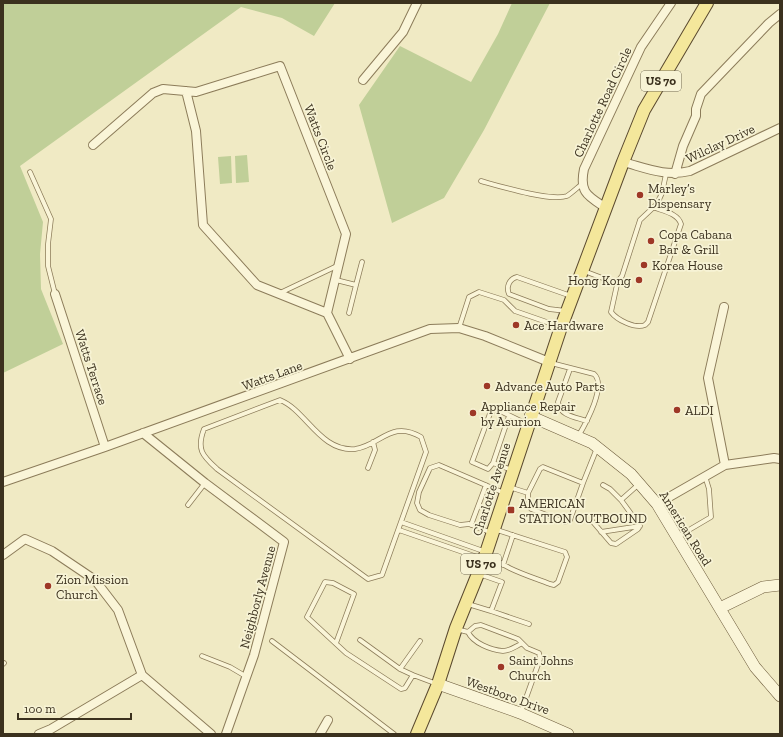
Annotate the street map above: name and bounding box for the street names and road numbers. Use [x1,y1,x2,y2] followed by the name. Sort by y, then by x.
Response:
[570,45,635,160] street label: Charlotte Road Circle
[641,71,681,91] road number: US 70
[301,102,340,172] street label: Watts Circle
[683,121,757,166] street label: Wilclay Drive
[72,327,111,407] street label: Watts Terrace
[240,358,304,393] street label: Watts Lane
[469,441,514,538] street label: Charlotte Avenue
[657,488,715,568] street label: American Road
[237,544,278,650] street label: Neighborly Avenue
[461,554,501,574] road number: US 70
[464,673,551,717] street label: Westboro Drive

